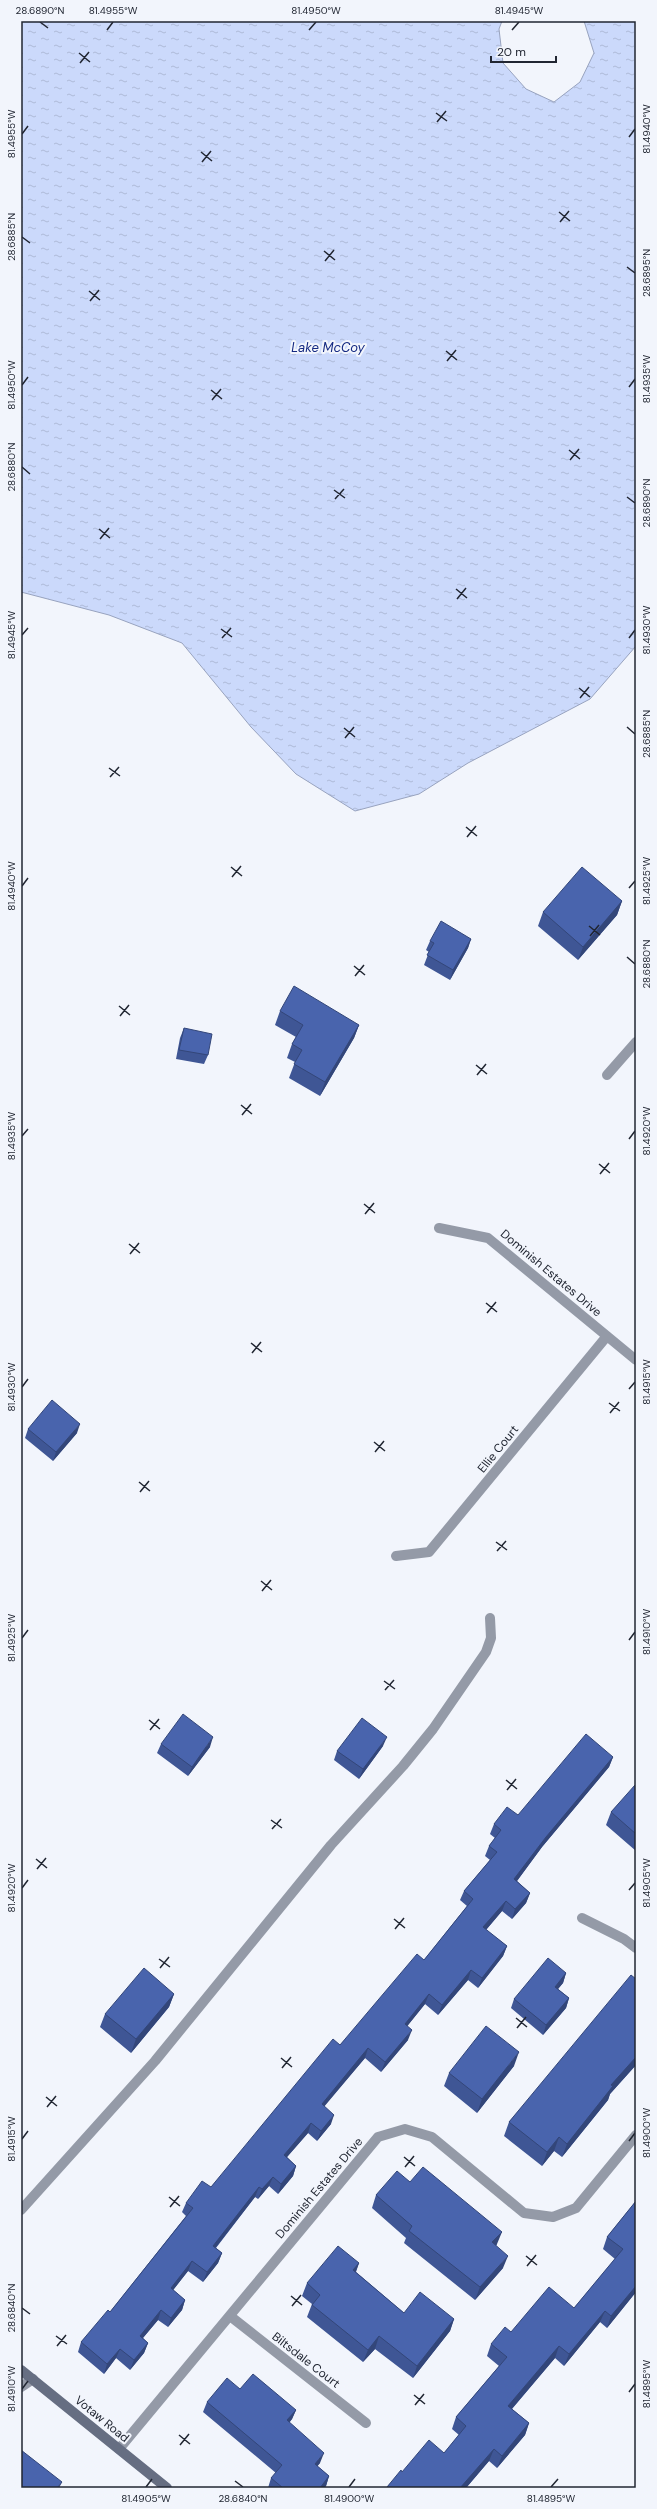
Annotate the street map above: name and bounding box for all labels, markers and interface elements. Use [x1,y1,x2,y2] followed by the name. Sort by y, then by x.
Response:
[16,4,65,17] text: 28.6890°N
[89,4,138,17] text: 81.4955°W
[291,4,341,17] text: 81.4950°W
[495,4,544,17] text: 81.4945°W
[491,38,556,64] scale bar
[497,44,526,60] text: 20 m
[640,104,653,154] text: 81.4940°W
[5,109,18,158] text: 81.4955°W
[5,213,18,261] text: 28.6885°N
[640,249,653,297] text: 28.6895°N
[291,339,366,356] water label: Lake McCoy
[640,355,653,403] text: 81.4935°W
[5,360,18,410] text: 81.4950°W
[5,442,18,491] text: 28.6880°N
[640,478,653,527] text: 28.6890°N
[640,605,653,655] text: 81.4930°W
[5,610,18,659] text: 81.4945°W
[640,710,653,758] text: 28.6885°N
[640,857,653,905] text: 81.4925°W
[5,861,18,911] text: 81.4940°W
[640,939,653,988] text: 28.6880°N
[640,1106,653,1155] text: 81.4920°W
[5,1112,18,1160] text: 81.4935°W
[497,1226,605,1320] street label: Dominish Estates Drive
[640,1359,653,1405] text: 81.4915°W
[5,1362,18,1412] text: 81.4930°W
[474,1422,522,1476] street label: Ellie Court
[640,1609,653,1655] text: 81.4910°W
[5,1614,18,1662] text: 81.4925°W
[640,1858,653,1908] text: 81.4905°W
[5,1863,18,1912] text: 81.4920°W
[640,2108,653,2158] text: 81.4900°W
[5,2116,18,2162] text: 81.4915°W
[272,2134,366,2242] street label: Dominish Estates Drive
[5,2283,18,2332] text: 28.6840°N
[269,2328,343,2392] street label: Biltsdale Court
[640,2360,653,2408] text: 81.4895°W
[5,2366,18,2412] text: 81.4910°W
[72,2392,132,2446] street label: Votaw Road
[121,2492,171,2505] text: 81.4905°W
[219,2492,268,2505] text: 28.6840°N
[324,2492,374,2505] text: 81.4900°W
[527,2492,575,2505] text: 81.4895°W

